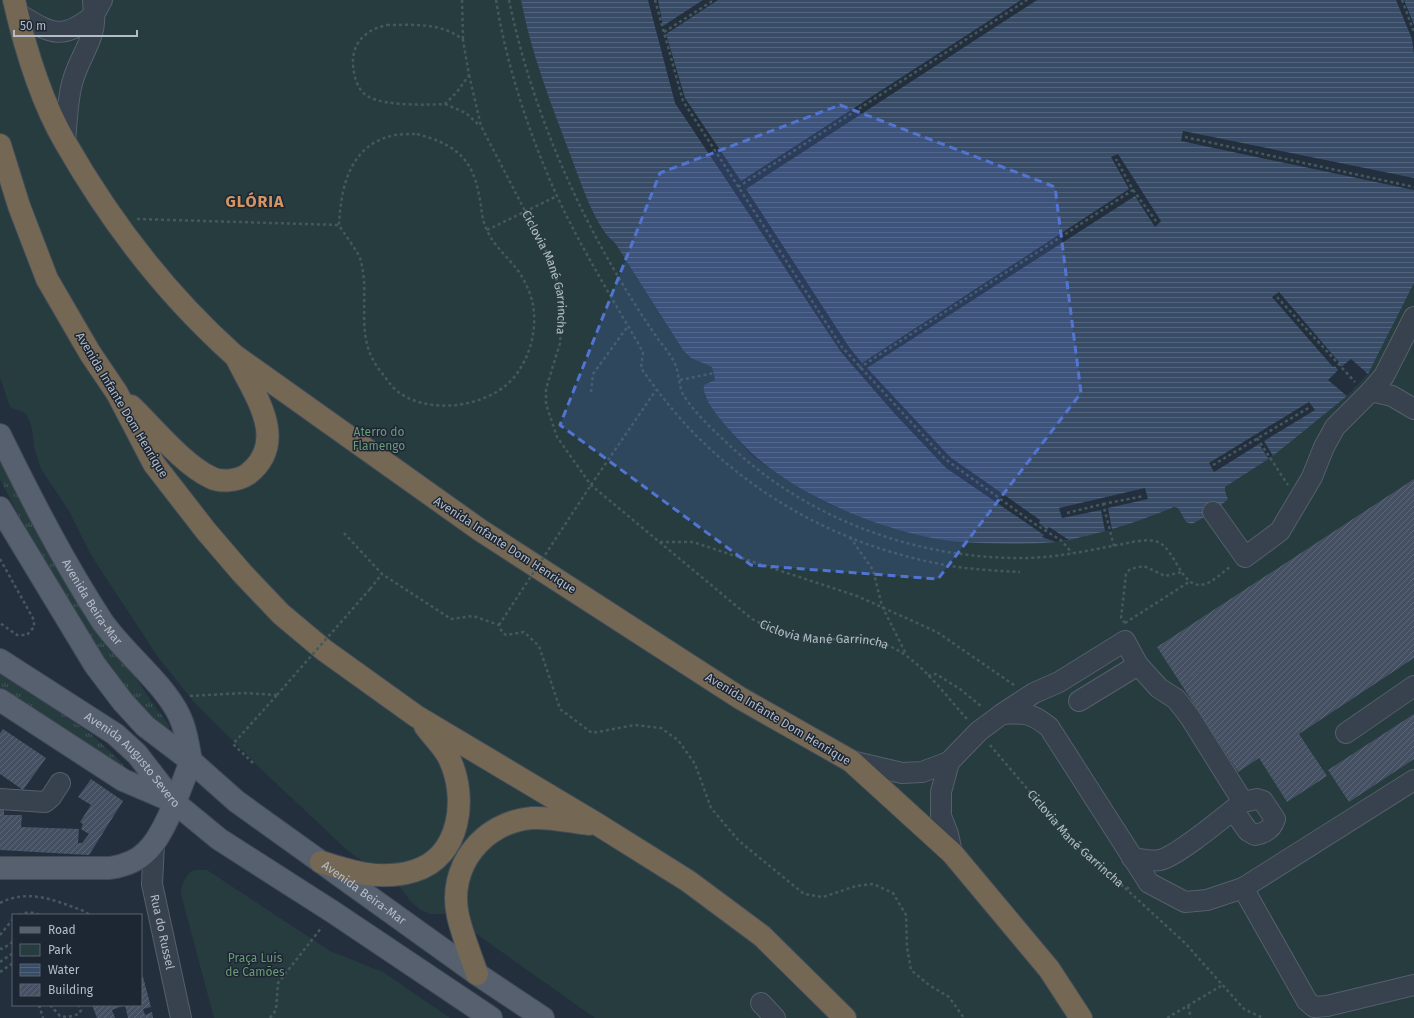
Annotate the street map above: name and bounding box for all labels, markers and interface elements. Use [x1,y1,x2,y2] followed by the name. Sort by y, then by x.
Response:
[14,12,137,38] scale bar
[20,19,46,33] text: 50 m
[226,191,284,211] district label: GLÓRIA
[519,208,569,335] street label: Ciclovia Mané Garrincha
[73,330,171,480] street label: Avenida Infante Dom Henrique
[353,425,405,453] park label: Aterro do Flamengo
[431,494,579,596] street label: Avenida Infante Dom Henrique
[59,557,125,648] street label: Avenida Beira-Mar
[757,617,891,652] street label: Ciclovia Mané Garrincha
[703,670,853,768] street label: Avenida Infante Dom Henrique
[82,709,182,811] street label: Avenida Augusto Severo
[1025,787,1126,890] street label: Ciclovia Mané Garrincha
[319,858,409,928] street label: Avenida Beira-Mar
[147,893,177,971] street label: Rua do Russel
[12,914,142,1006] legend
[48,923,76,937] text: Road
[48,943,72,957] text: Park
[225,951,285,979] park label: Praça Luís de Camões
[48,963,80,977] text: Water
[48,983,94,997] text: Building

